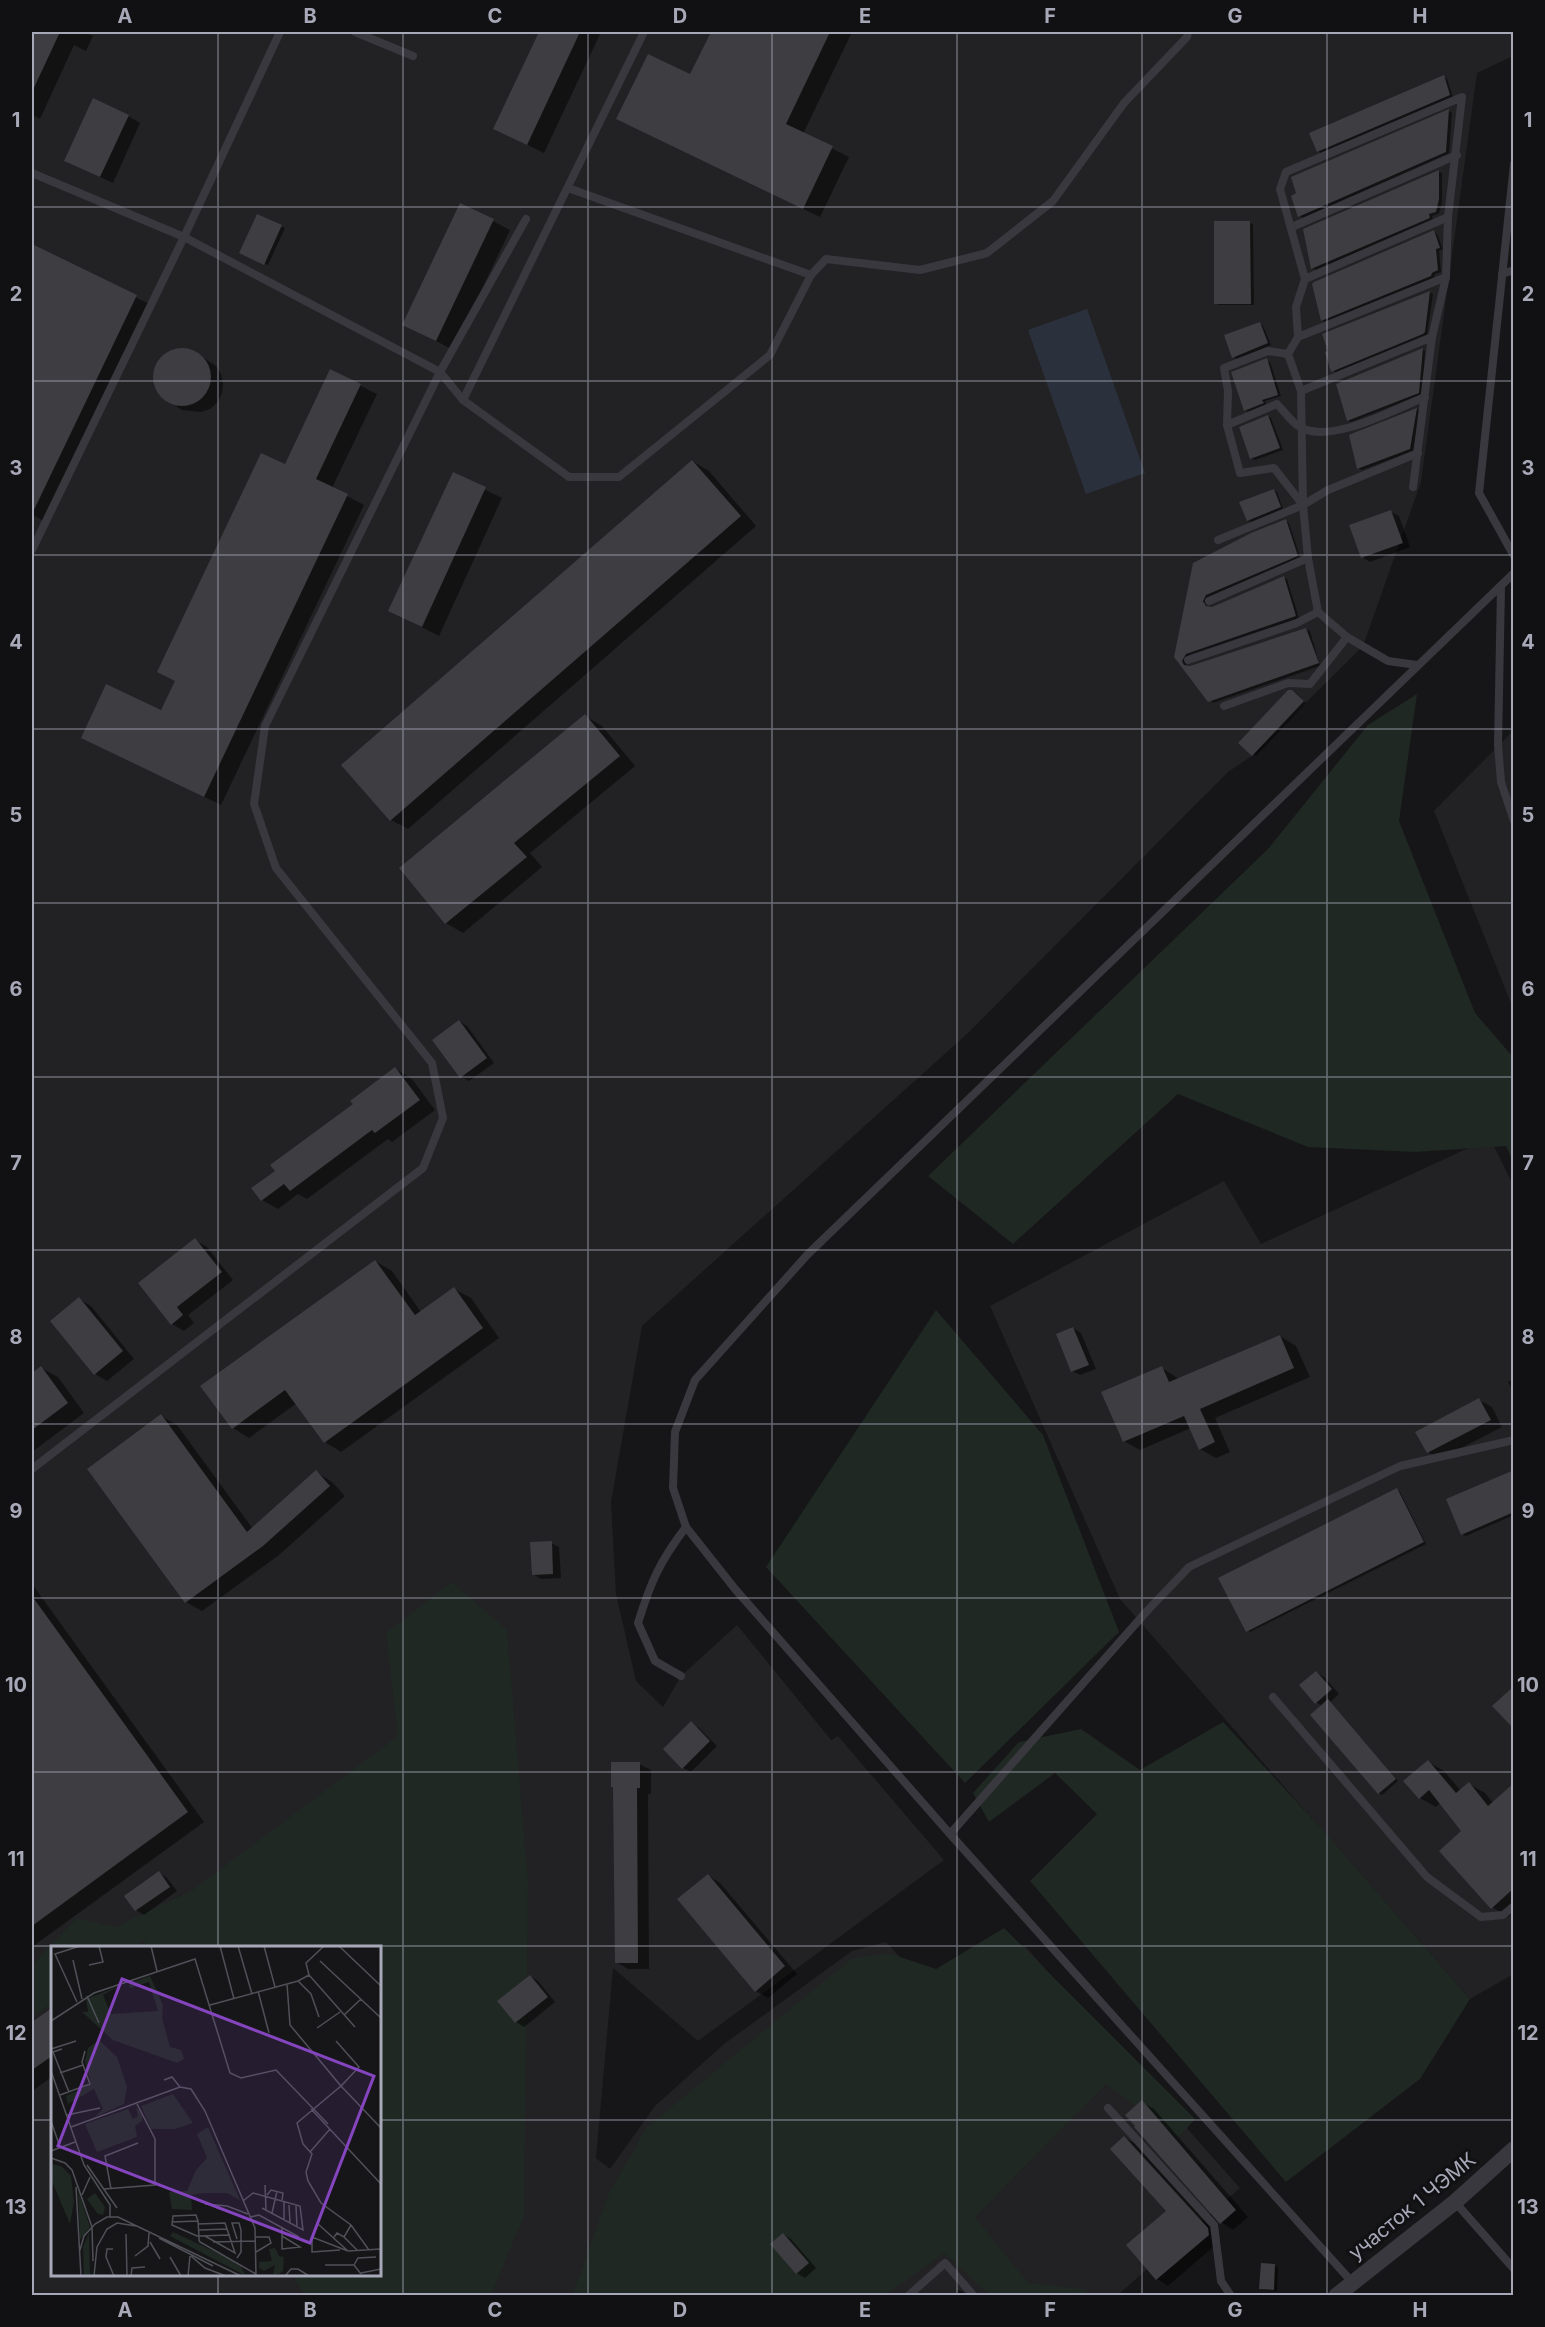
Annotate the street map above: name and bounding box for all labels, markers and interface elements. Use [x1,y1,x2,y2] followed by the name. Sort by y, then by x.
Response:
[118,4,133,28] text: A
[303,4,317,28] text: B
[488,4,502,28] text: C
[673,4,687,28] text: D
[859,4,871,28] text: E
[1044,4,1056,28] text: F
[1227,4,1243,28] text: G
[1413,4,1427,28] text: H
[12,108,20,132] text: 1
[1524,108,1532,132] text: 1
[10,282,22,306] text: 2
[1522,282,1534,306] text: 2
[10,456,22,480] text: 3
[1522,456,1534,480] text: 3
[9,630,23,654] text: 4
[1521,630,1535,654] text: 4
[10,803,22,827] text: 5
[1522,803,1534,827] text: 5
[10,977,23,1001] text: 6
[1522,977,1535,1001] text: 6
[10,1151,22,1175] text: 7
[1522,1151,1534,1175] text: 7
[9,1325,23,1349] text: 8
[1521,1325,1535,1349] text: 8
[10,1499,23,1523] text: 9
[1522,1499,1535,1523] text: 9
[5,1673,27,1697] text: 10
[1517,1673,1539,1697] text: 10
[7,1847,25,1871] text: 11
[1519,1847,1537,1871] text: 11
[51,1946,381,2276] inset map
[5,2021,27,2045] text: 12
[1517,2021,1539,2045] text: 12
[1344,2147,1480,2265] street label: участок 1 ЧЭМК
[5,2195,27,2219] text: 13
[1517,2195,1539,2219] text: 13
[118,2298,133,2322] text: A
[303,2298,317,2322] text: B
[488,2298,502,2322] text: C
[673,2298,687,2322] text: D
[859,2298,871,2322] text: E
[1044,2298,1056,2322] text: F
[1227,2298,1243,2322] text: G
[1413,2298,1427,2322] text: H

